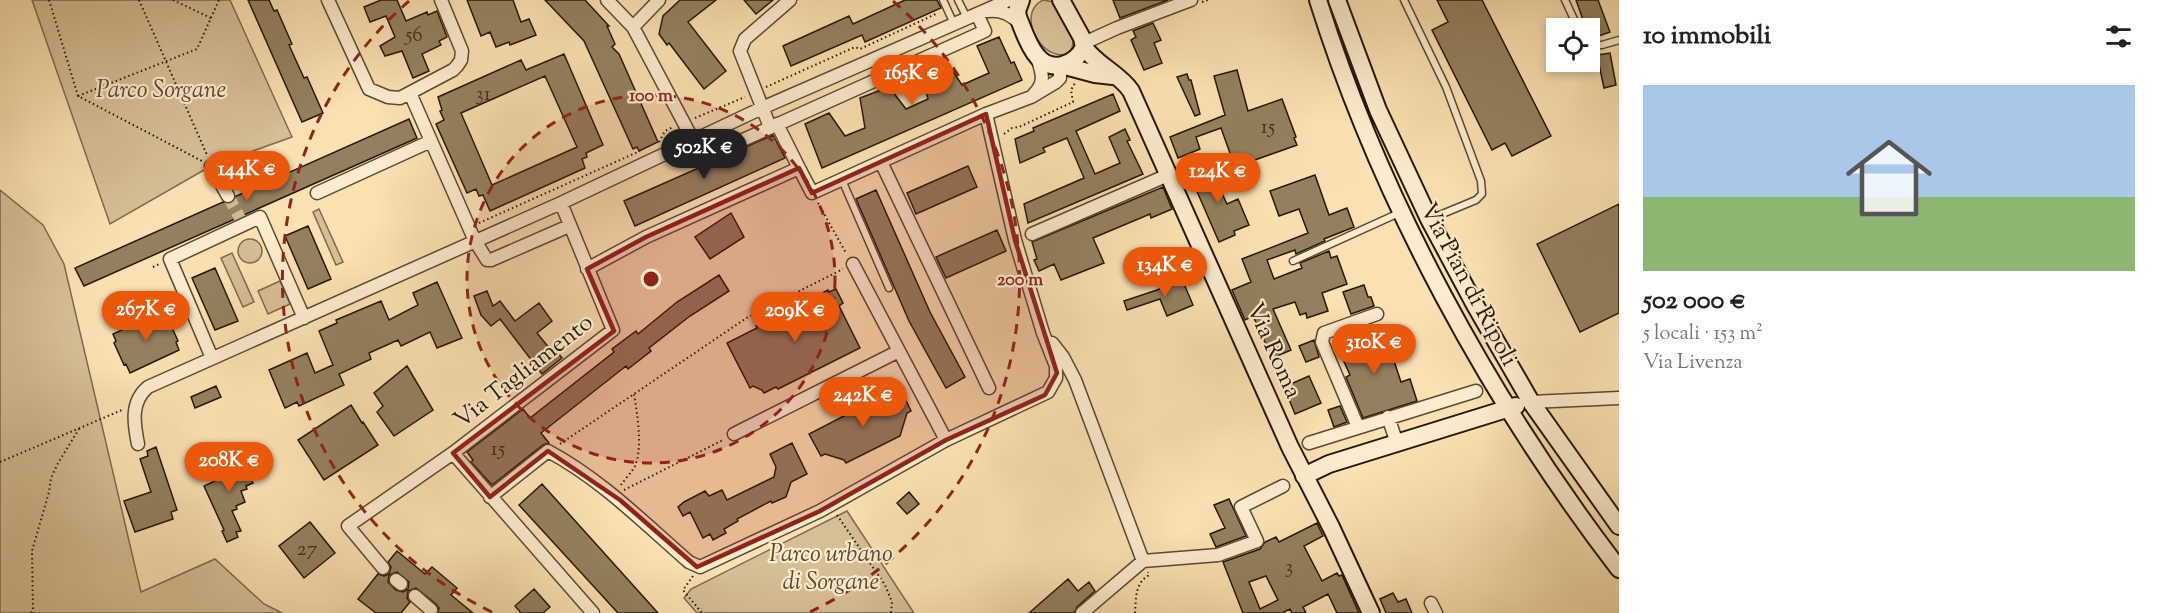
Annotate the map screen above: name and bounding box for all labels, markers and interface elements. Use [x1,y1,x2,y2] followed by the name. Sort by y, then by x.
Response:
[1546,18,1600,72] map controls
[1546,18,1600,72] button: locate
[1643,18,1771,55] text: 10 immobili
[2102,20,2135,53] icon: filters
[404,21,423,51] house number: 56
[863,55,961,106] pin: 165K €
[885,60,939,89] text: 165K €
[96,74,226,108] park label: Parco Sorgane
[475,80,491,110] house number: 31
[629,84,673,110] text: 100 m
[1261,113,1275,143] house number: 15
[1835,124,1943,232] icon: home
[655,129,753,180] pin: 502K €
[675,134,733,163] text: 502K €
[198,151,296,202] pin: 144K €
[1169,153,1267,204] pin: 124K €
[218,156,276,185] text: 144K €
[1189,158,1247,187] text: 124K €
[1411,197,1525,373] street label: Via Pian di Ripoli
[1116,247,1214,298] pin: 134K €
[1137,252,1193,281] text: 134K €
[997,268,1043,294] text: 200 m
[641,269,661,289] centre of rings
[1643,283,1746,320] text: 502 000 €
[97,291,195,342] pin: 267K €
[746,292,844,343] pin: 209K €
[116,296,176,325] text: 267K €
[765,297,825,326] text: 209K €
[1237,298,1309,404] street label: Via Roma
[447,307,601,437] street label: Via Tagliamento
[1643,320,1763,349] text: 5 locali · 153 m²
[1325,324,1423,375] pin: 310K €
[1346,329,1402,358] text: 310K €
[1643,349,1743,378] text: Via Livenza
[814,377,912,428] pin: 242K €
[833,382,893,411] text: 242K €
[491,435,505,465] house number: 15
[180,442,278,493] pin: 208K €
[199,447,259,476] text: 208K €
[297,535,318,565] house number: 27
[769,538,893,600] park label: Parco urbano di Sorgane
[1285,553,1293,583] house number: 3

